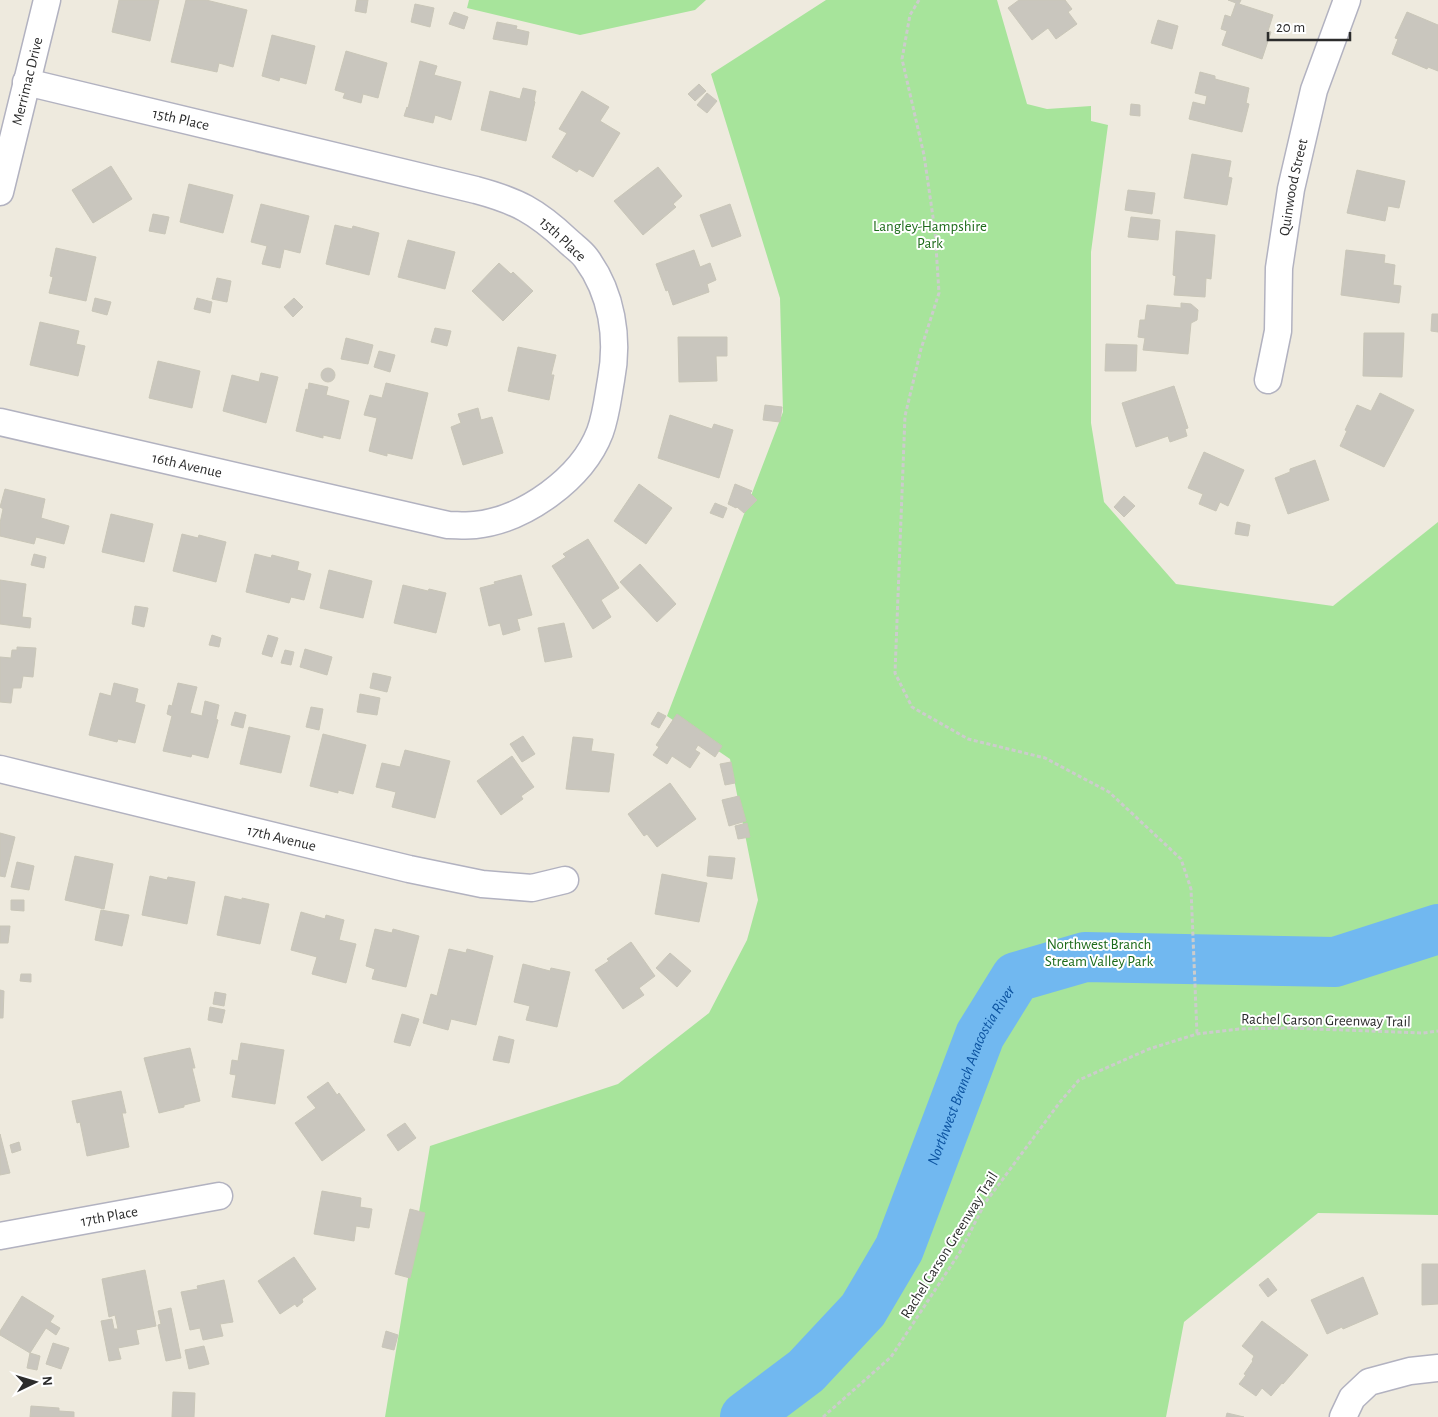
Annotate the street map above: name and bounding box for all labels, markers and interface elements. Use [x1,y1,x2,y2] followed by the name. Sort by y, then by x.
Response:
[1268,10,1350,42] scale bar
[1276,20,1305,35] text: 20 m
[10,36,46,127] street label: Merrimac Drive
[151,106,211,133] street label: 15th Place
[1277,137,1310,237] street label: Quinwood Street
[536,214,589,265] street label: 15th Place
[873,219,987,251] park label: Langley-Hampshire Park
[151,450,223,481] street label: 16th Avenue
[246,823,318,854] street label: 17th Avenue
[1045,937,1153,969] park label: Northwest Branch Stream Valley Park
[925,982,1018,1167] water label: Northwest Branch Anacostia River
[1241,1012,1411,1029] street label: Rachel Carson Greenway Trail
[898,1169,1001,1321] street label: Rachel Carson Greenway Trail
[80,1204,139,1229] street label: 17th Place
[10,1357,60,1407] north arrow
[40,1375,54,1386] text: N

